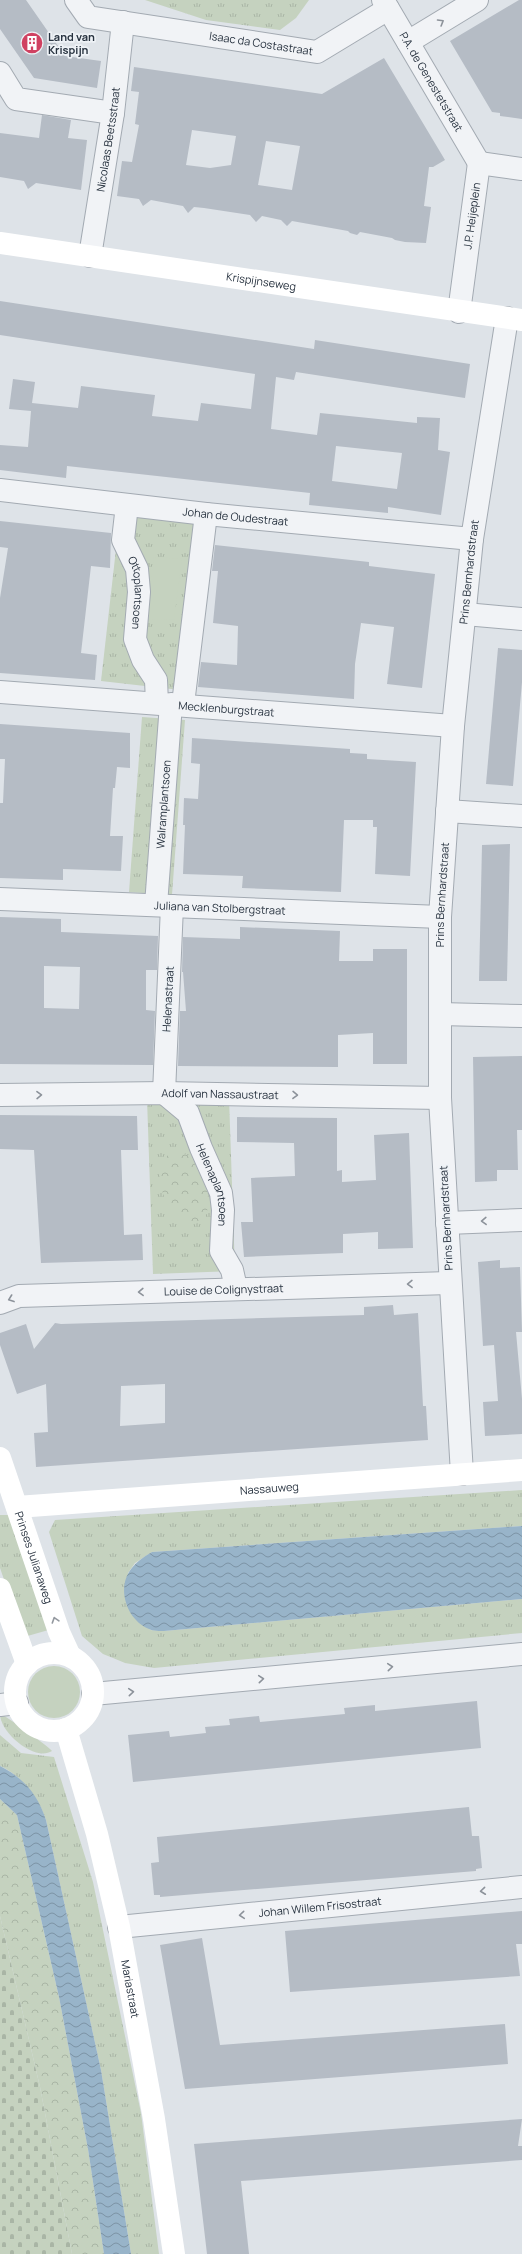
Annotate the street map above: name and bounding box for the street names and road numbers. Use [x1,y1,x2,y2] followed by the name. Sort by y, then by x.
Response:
[208,28,314,58] street label: Isaac da Costastraat
[396,29,467,134] street label: P.A. de Genestetstraat
[92,86,123,193] street label: Nicolaas Beetsstraat
[459,181,483,250] street label: J.P. Heijeplein
[225,268,297,294] street label: Krispijnseweg
[182,503,289,529] street label: Johan de Oudestraat
[455,518,482,625] street label: Prins Bernhardstraat
[125,553,147,630] street label: Ottoplantsoen
[178,697,275,720] street label: Mecklenburgstraat
[152,759,174,849] street label: Walramplantsoen
[432,842,452,947] street label: Prins Bernhardstraat
[154,897,286,918] street label: Juliana van Stolbergstraat
[158,966,177,1032] street label: Helenastraat
[161,1085,279,1102] street label: Adolf van Nassaustraat
[193,1141,231,1227] street label: Helenaplantsoen
[435,1165,456,1271] street label: Prins Bernhardstraat
[164,1280,284,1299] street label: Louise de Colignystraat
[239,1478,299,1498] street label: Nassauweg
[12,1509,57,1605] street label: Prinses Julianaweg
[258,1893,382,1920] street label: Johan Willem Frisostraat
[118,1959,143,2019] street label: Mariastraat

